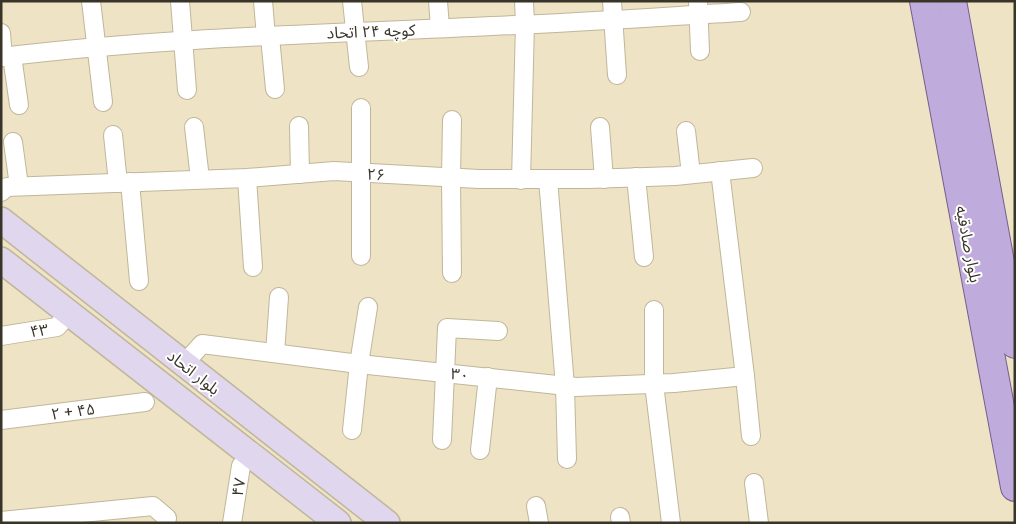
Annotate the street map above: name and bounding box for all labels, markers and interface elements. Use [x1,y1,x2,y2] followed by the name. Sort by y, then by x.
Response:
[326,19,416,44] street label: کوچه ۲۴ اتحاد
[366,164,386,184] street label: ۲۶
[952,204,986,284] street label: بلوار صادقیه
[28,319,50,341] street label: ۴۳
[164,345,224,399] street label: بلوار اتحاد
[450,363,470,385] street label: ۳۰
[50,398,96,424] street label: ۲ + ۴۵
[227,476,249,498] street label: ۴۷

